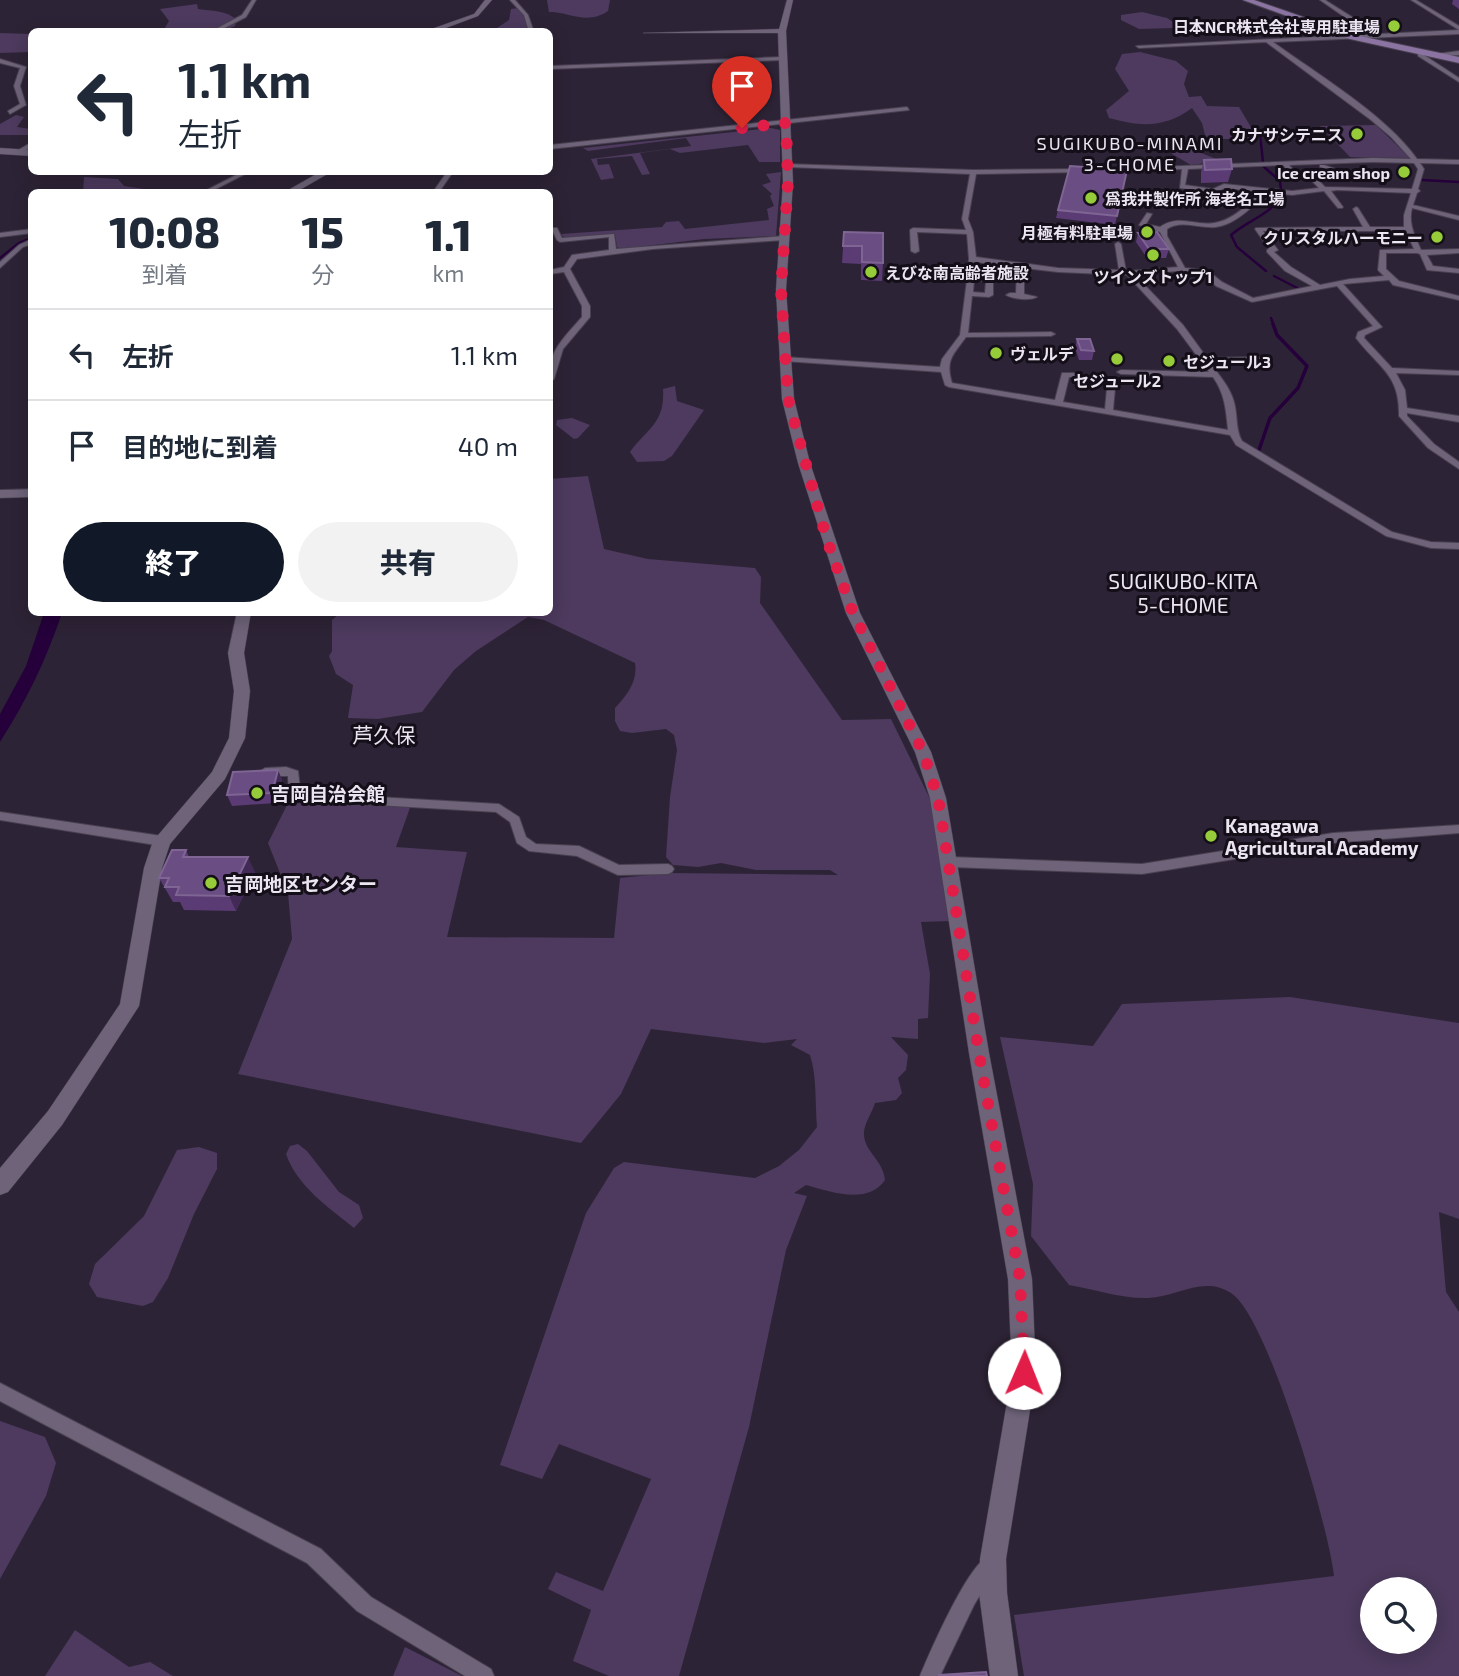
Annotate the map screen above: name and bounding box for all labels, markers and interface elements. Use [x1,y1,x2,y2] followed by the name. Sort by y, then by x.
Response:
[1173,17,1380,36] place label: 日本NCR株式会社専用駐車場
[1386,18,1402,34] marker: 日本NCR株式会社専用駐車場
[178,49,311,108] text: 1.1 km
[63,56,154,147] icon: left
[712,56,772,128] pin
[723,67,761,105] icon: arrive
[178,114,242,152] text: 左折
[1231,125,1343,144] place label: カナサシテニス
[1349,126,1365,142] marker: カナサシテニス
[1037,132,1223,175] district label: SUGIKUBO-MINAMI 3-CHOME
[1277,163,1390,182] place label: Ice cream shop
[1396,164,1412,180] marker: Ice cream shop
[1105,189,1284,208] place label: 爲我井製作所 海老名工場
[1083,190,1099,206] marker: 爲我井製作所 海老名工場
[109,206,220,256] text: 10:08
[301,206,344,256] text: 15
[425,209,472,259] text: 1.1
[1021,223,1133,242] place label: 月極有料駐車場
[1139,224,1155,240] marker: 月極有料駐車場
[1263,228,1423,247] place label: クリスタルハーモニー
[1429,229,1445,245] marker: クリスタルハーモニー
[1145,247,1161,263] marker: ツインズトップ1
[433,259,464,287] text: km
[142,260,188,288] text: 到着
[311,260,334,288] text: 分
[885,263,1029,282] place label: えびな南高齢者施設
[863,264,879,280] marker: えびな南高齢者施設
[1094,267,1212,286] place label: ツインズトップ1
[63,336,101,374] icon: left
[451,339,518,370] text: 1.1 km
[122,340,174,371] text: 左折
[1010,344,1074,363] place label: ヴェルデ
[988,345,1004,361] marker: ヴェルデ
[1109,351,1125,367] marker: セジュール2
[1183,352,1271,371] place label: セジュール3
[1161,353,1177,369] marker: セジュール3
[1073,371,1161,390] place label: セジュール2
[63,427,101,465] icon: arrive
[458,430,518,461] text: 40 m
[122,431,278,462] text: 目的地に到着
[63,522,284,602] button: 終了
[298,522,518,602] button: 共有
[1108,568,1258,617] district label: SUGIKUBO-KITA 5-CHOME
[353,722,416,747] district label: 芦久保
[271,782,385,805] place label: 吉岡自治会館
[249,785,265,801] marker: 吉岡自治会館
[1225,814,1419,860] place label: Kanagawa Agricultural Academy
[1203,828,1219,844] marker: Kanagawa Agricultural Academy
[225,872,377,895] place label: 吉岡地区センター
[203,875,219,891] marker: 吉岡地区センター
[987,1336,1061,1410] position arrow
[1360,1577,1437,1654] map controls
[1360,1577,1437,1654] button: search

